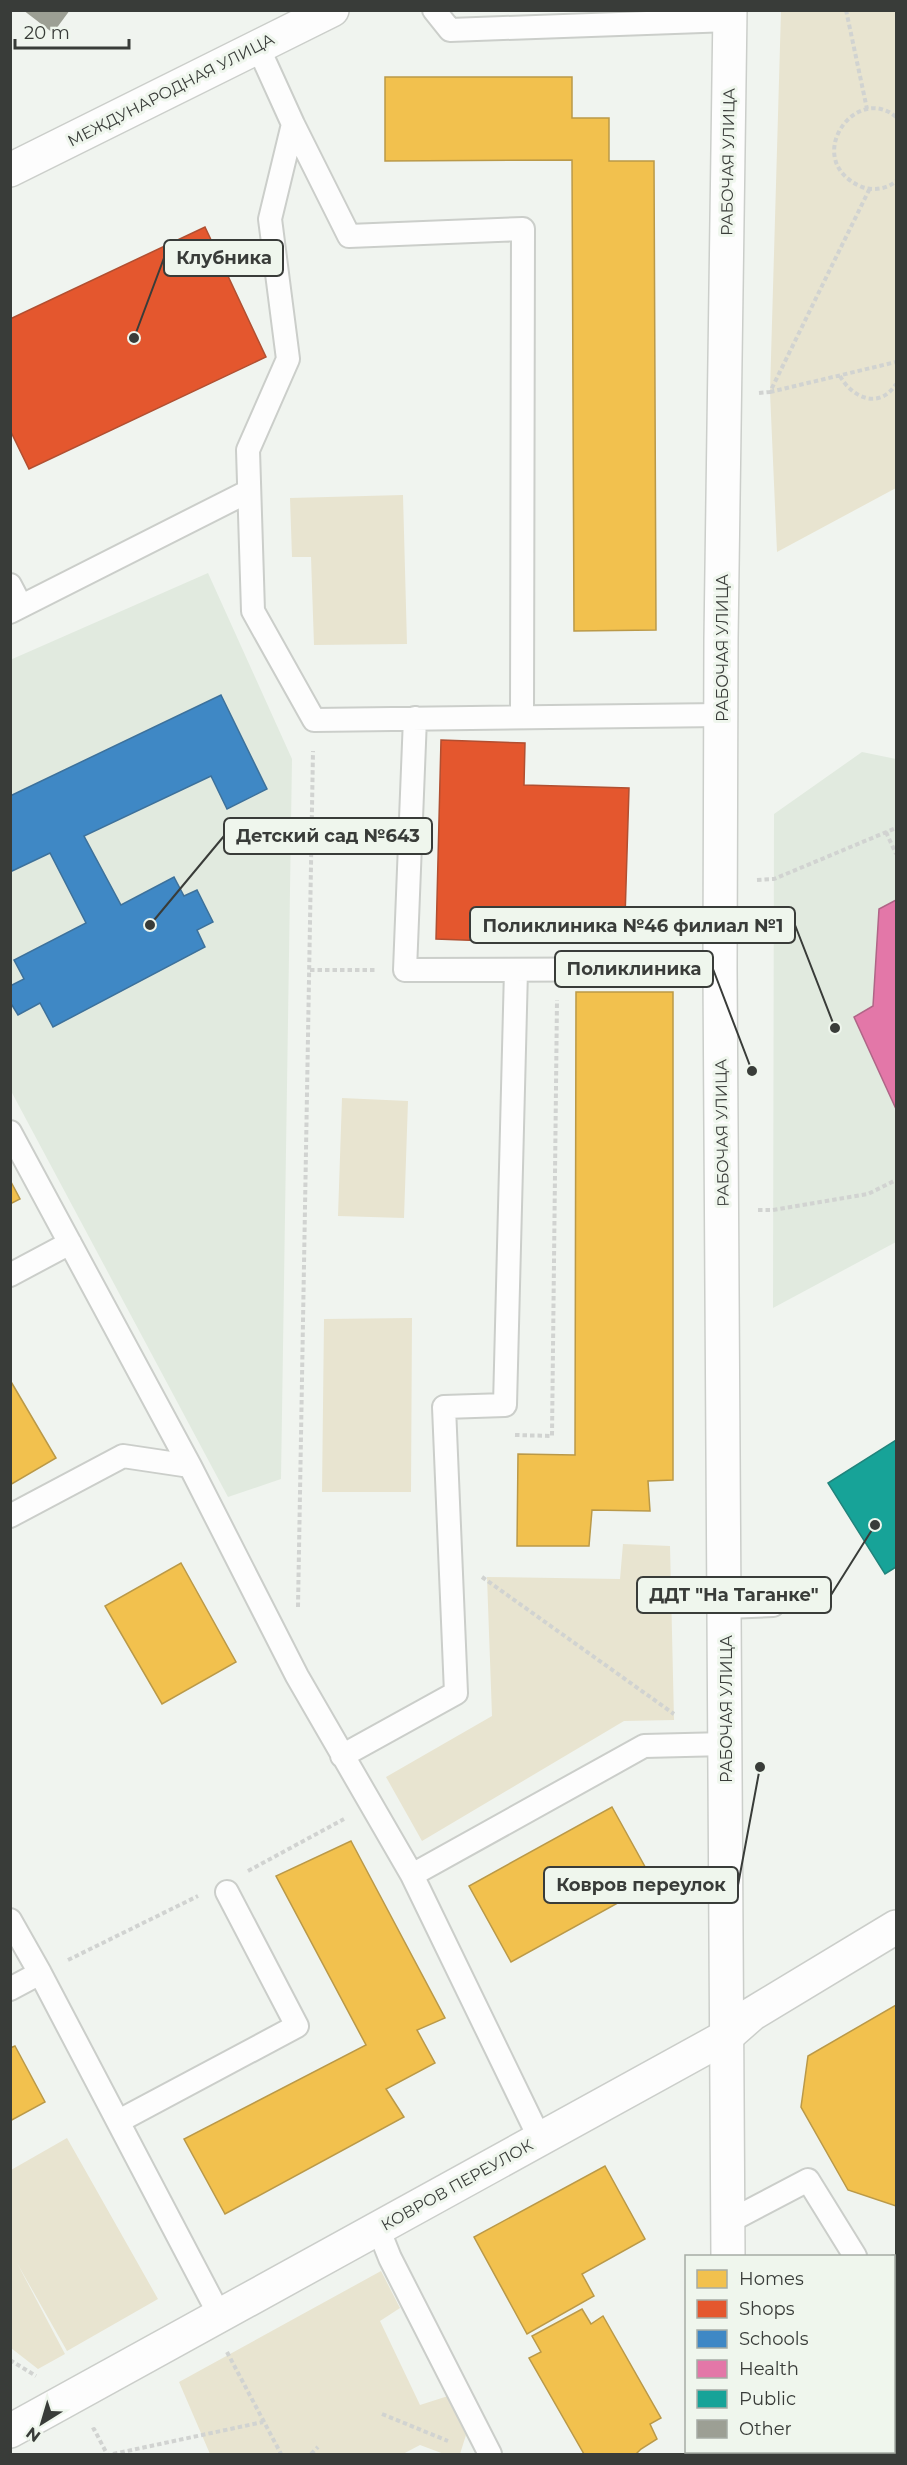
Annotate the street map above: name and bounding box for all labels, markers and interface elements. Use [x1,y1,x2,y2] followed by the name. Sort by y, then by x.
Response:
[15,12,129,50] scale bar
[24,22,70,44] text: 20 m
[64,29,278,151] street label: МЕЖДУНАРОДНАЯ УЛИЦА
[717,88,739,236] street label: РАБОЧАЯ УЛИЦА
[164,240,283,276] callout: Клубника
[176,247,272,269] text: Клубника
[713,574,732,722] street label: РАБОЧАЯ УЛИЦА
[224,818,432,854] callout: Детский сад №643
[236,825,420,847] text: Детский сад №643
[470,907,795,943] callout: Поликлиника №46 филиал №1
[483,915,783,937] text: Поликлиника №46 филиал №1
[555,951,713,987] callout: Поликлиника
[567,958,701,980] text: Поликлиника
[711,1059,733,1207] street label: РАБОЧАЯ УЛИЦА
[637,1577,831,1613] callout: ДДТ "На Таганке"
[649,1584,819,1606] text: ДДТ "На Таганке"
[717,1635,736,1783] street label: РАБОЧАЯ УЛИЦА
[544,1867,738,1903] callout: Ковров переулок
[556,1874,726,1896] text: Ковров переулок
[378,2135,536,2235] street label: КОВРОВ ПЕРЕУЛОК
[685,2255,895,2453] legend
[739,2268,804,2290] text: Homes
[739,2298,795,2320] text: Shops
[739,2328,809,2350] text: Schools
[739,2358,799,2380] text: Health
[739,2388,796,2410] text: Public
[12,2393,72,2453] north arrow
[739,2418,792,2440] text: Other
[22,2423,44,2446] text: N

